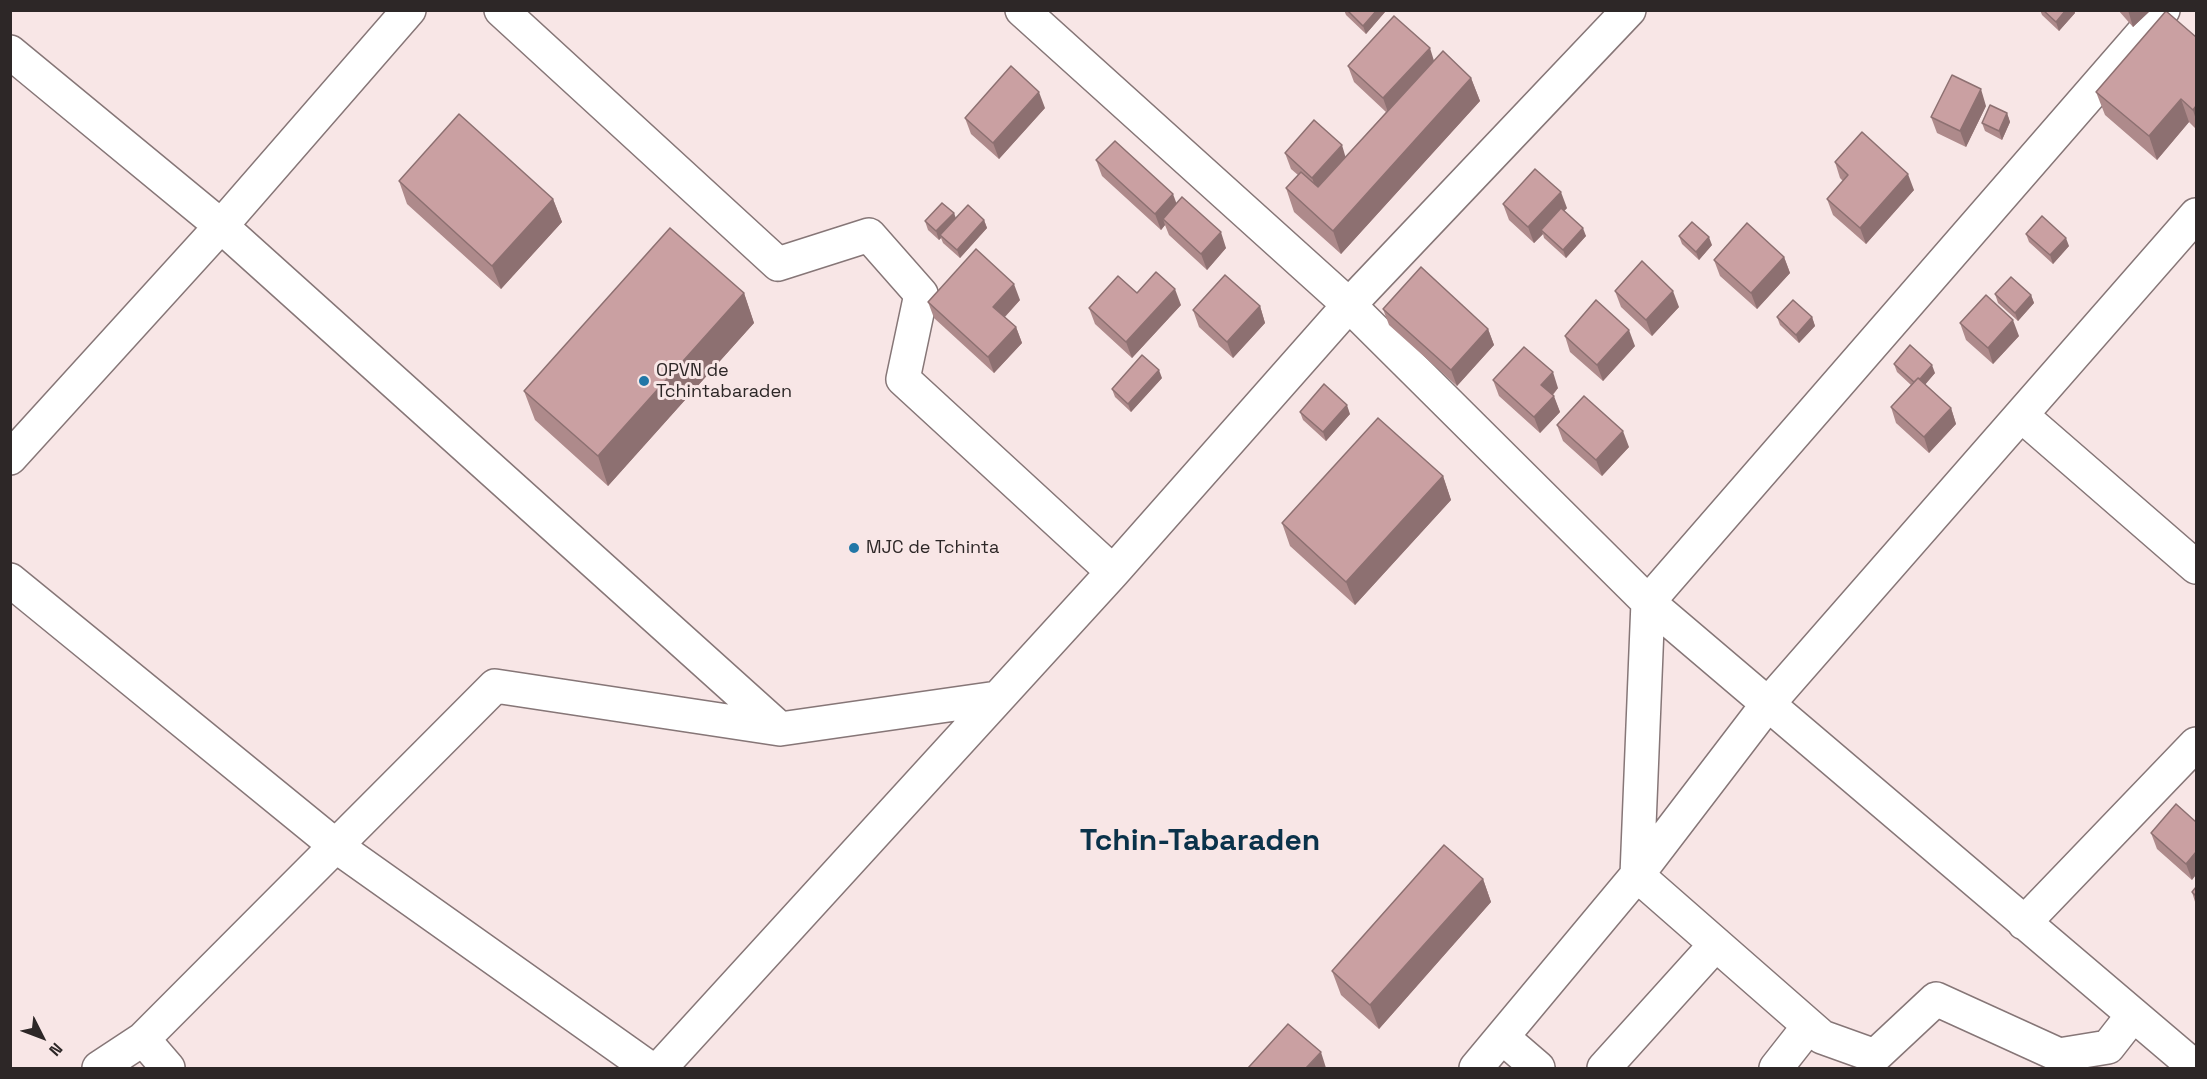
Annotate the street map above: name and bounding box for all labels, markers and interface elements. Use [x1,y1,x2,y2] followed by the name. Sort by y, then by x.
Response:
[656,360,792,403] place label: OPVN de Tchintabaraden
[637,374,651,388] marker: OPVN de Tchintabaraden
[866,537,999,559] place label: MJC de Tchinta
[847,541,861,555] marker: MJC de Tchinta
[1080,824,1320,860] district label: Tchin-Tabaraden
[12,1007,72,1067] north arrow
[44,1038,67,1060] text: N

